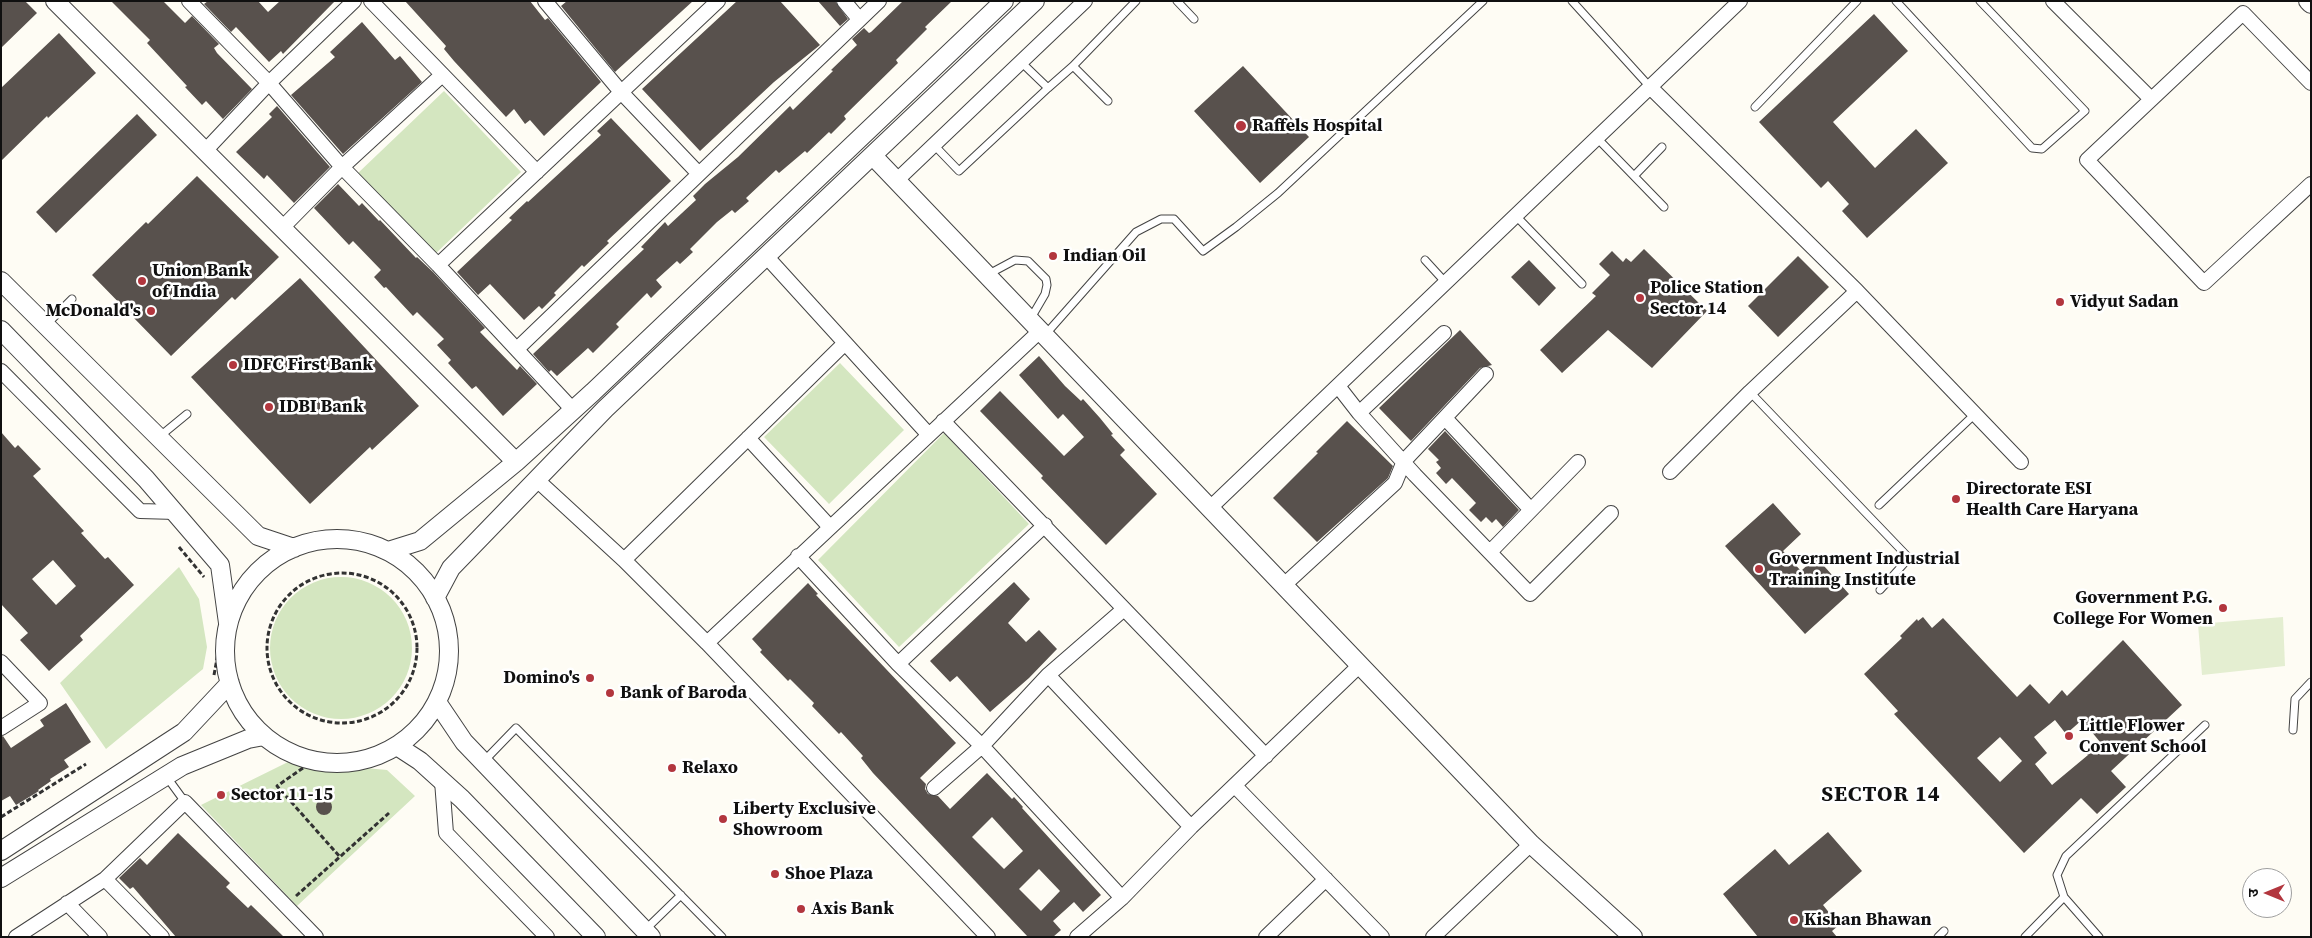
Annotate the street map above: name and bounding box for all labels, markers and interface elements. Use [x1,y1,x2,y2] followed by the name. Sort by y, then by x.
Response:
[1252,115,1383,137] place label: Raffels Hospital
[1234,119,1248,133] marker: Raffels Hospital
[1063,245,1146,267] place label: Indian Oil
[1047,250,1059,262] marker: Indian Oil
[152,260,250,302] place label: Union Bank of India
[136,275,148,287] marker: Union Bank of India
[1650,277,1764,320] place label: Police Station Sector 14
[2070,291,2179,313] place label: Vidyut Sadan
[1634,292,1646,304] marker: Police Station Sector 14
[2054,296,2066,308] marker: Vidyut Sadan
[45,300,141,322] place label: McDonald's
[145,305,157,317] marker: McDonald's
[243,354,373,376] place label: IDFC First Bank
[227,359,239,371] marker: IDFC First Bank
[279,396,364,418] place label: IDBI Bank
[263,401,275,413] marker: IDBI Bank
[1966,478,2138,520] place label: Directorate ESI Health Care Haryana
[1950,493,1962,505] marker: Directorate ESI Health Care Haryana
[1769,548,1960,590] place label: Government Industrial Training Institute
[1753,563,1765,575] marker: Government Industrial Training Institute
[2053,587,2213,630] place label: Government P.G. College For Women
[2217,602,2229,614] marker: Government P.G. College For Women
[503,667,580,689] place label: Domino's
[584,672,596,684] marker: Domino's
[620,682,747,704] place label: Bank of Baroda
[604,687,616,699] marker: Bank of Baroda
[2079,715,2206,758] place label: Little Flower Convent School
[2063,730,2075,742] marker: Little Flower Convent School
[682,757,738,779] place label: Relaxo
[666,762,678,774] marker: Relaxo
[1820,782,1942,808] district label: SECTOR 14
[231,784,333,806] place label: Sector 11-15
[215,789,227,801] marker: Sector 11-15
[733,798,876,841] place label: Liberty Exclusive Showroom
[717,813,729,825] marker: Liberty Exclusive Showroom
[785,863,873,885] place label: Shoe Plaza
[769,868,781,880] marker: Shoe Plaza
[2242,868,2292,918] north arrow
[2243,889,2263,897] text: उ
[811,898,894,920] place label: Axis Bank
[795,903,807,915] marker: Axis Bank
[1804,909,1932,931] place label: Kishan Bhawan
[1788,914,1800,926] marker: Kishan Bhawan

